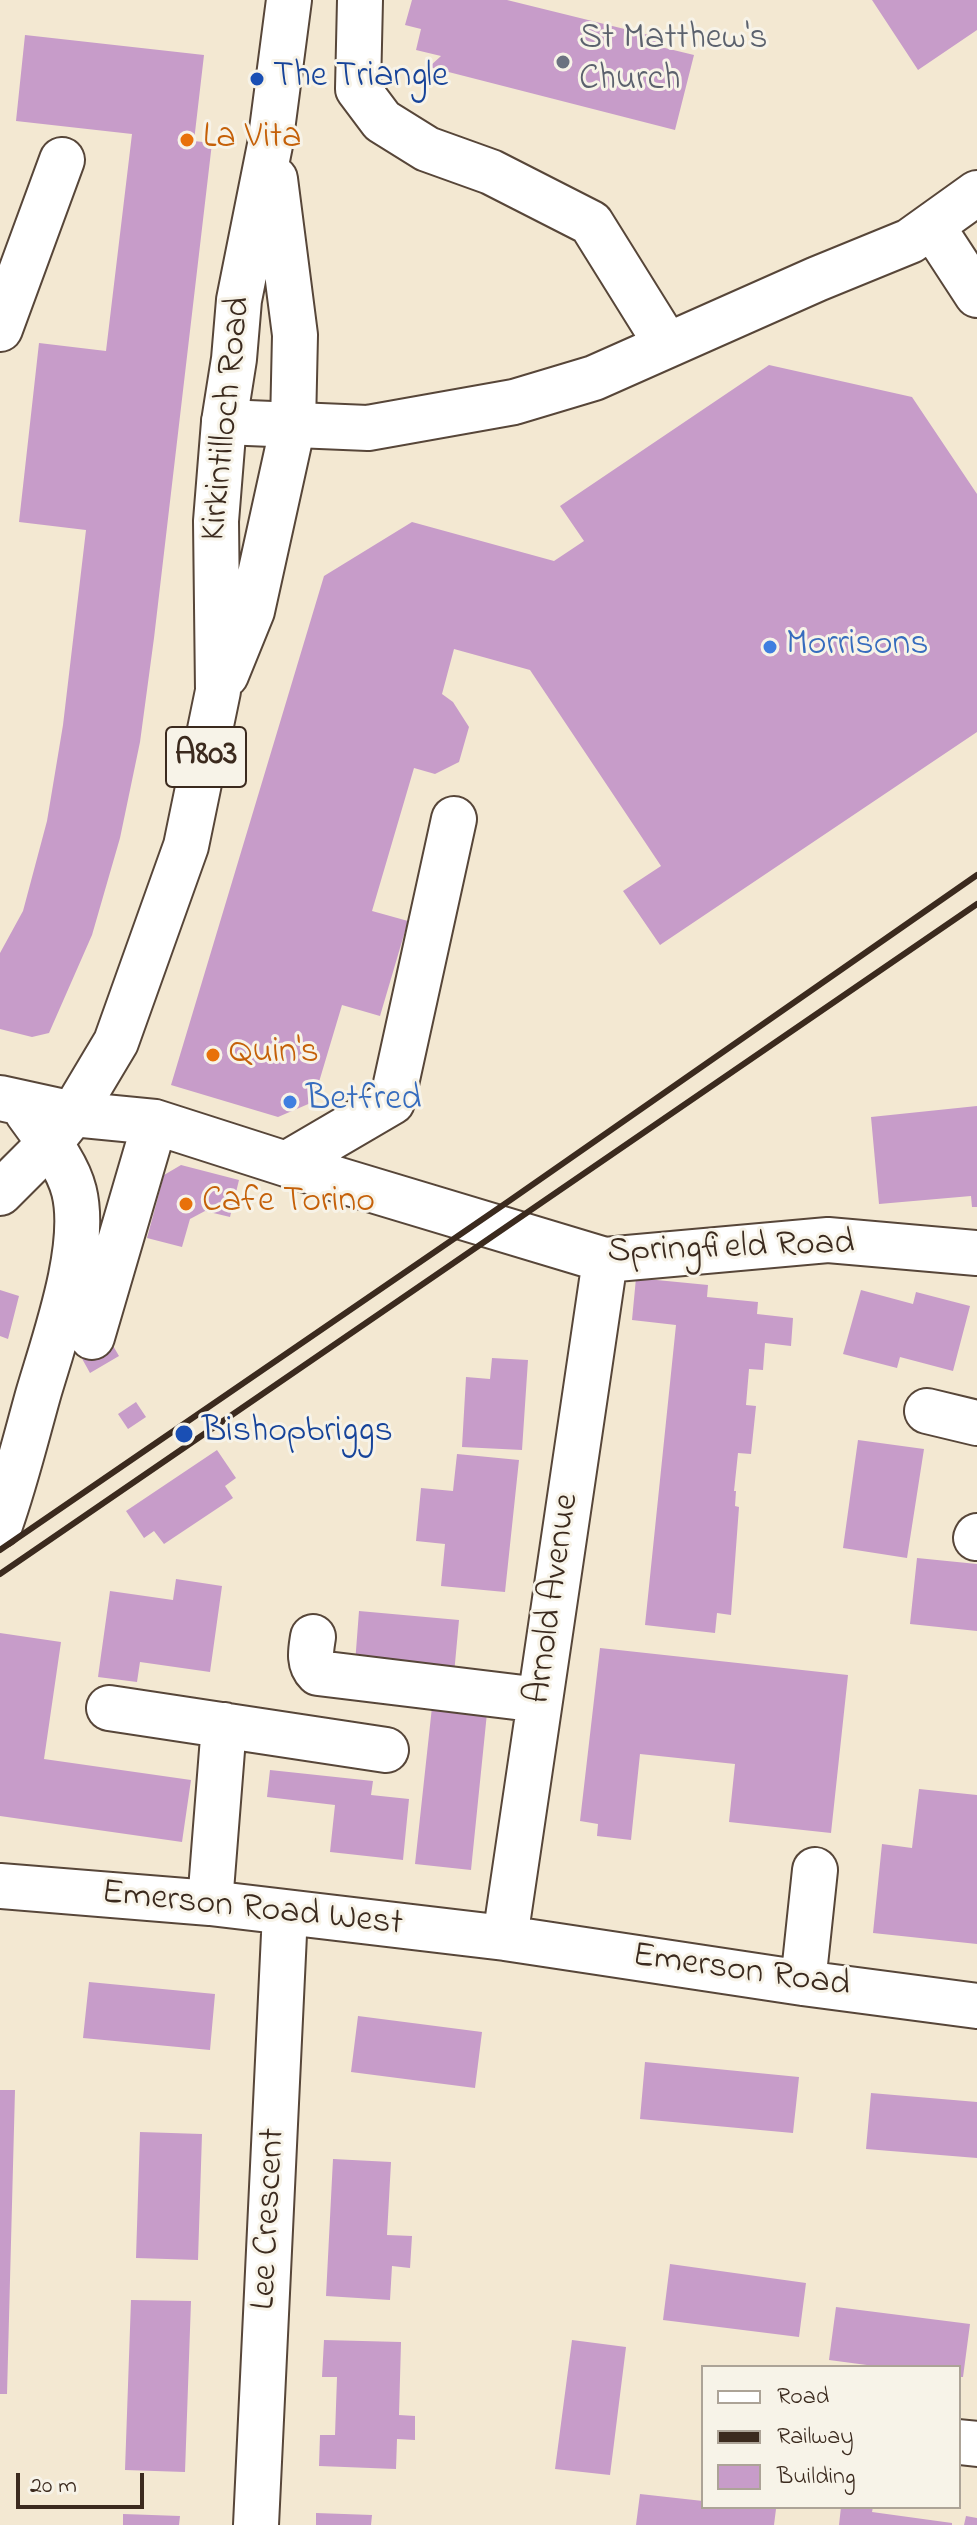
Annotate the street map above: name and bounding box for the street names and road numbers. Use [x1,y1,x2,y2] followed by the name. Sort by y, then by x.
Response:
[195,295,263,543] street label: Kirkintilloch Road
[166,727,246,787] road number: A803
[607,1224,855,1276] street label: Springfield Road
[519,1491,591,1707] street label: Arnold Avenue
[99,1874,405,1948] street label: Emerson Road West
[629,1936,853,2010] street label: Emerson Road
[245,2127,297,2311] street label: Lee Crescent

